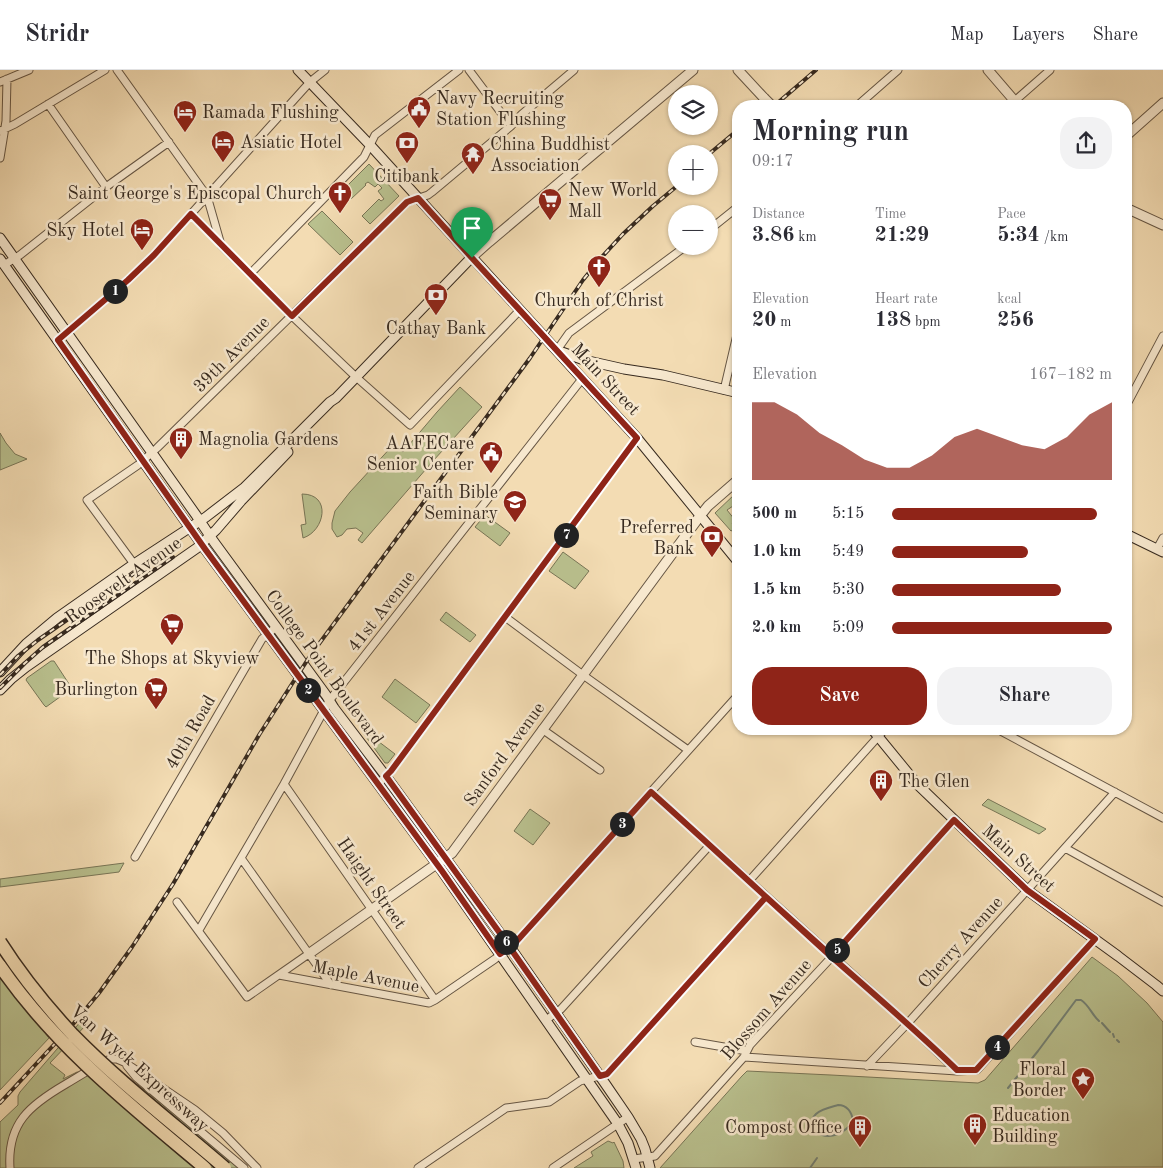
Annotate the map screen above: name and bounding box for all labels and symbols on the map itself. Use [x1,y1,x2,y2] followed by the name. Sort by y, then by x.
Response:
[436,90,566,129] place label: Navy Recruiting Station Flushing
[406,95,432,129] public building icon: Navy Recruiting Station Flushing
[172,99,198,133] hotel icon: Ramada Flushing
[202,104,339,122] place label: Ramada Flushing
[210,129,236,163] hotel icon: Asiatic Hotel
[394,130,420,164] bank icon: Citibank
[240,134,342,152] place label: Asiatic Hotel
[490,136,610,175] place label: China Buddhist Association
[460,141,486,175] temple icon: China Buddhist Association
[374,168,440,186] place label: Citibank
[327,180,353,214] church icon: Saint George's Episcopal Church
[568,182,657,221] place label: New World Mall
[68,185,322,203] place label: Saint George's Episcopal Church
[537,187,563,221] supermarket icon: New World Mall
[451,207,493,258] pin
[129,217,155,251] hotel icon: Sky Hotel
[46,222,124,240] place label: Sky Hotel
[586,254,612,288] church icon: Church of Christ
[102,278,128,304] pin: 1
[423,282,449,316] bank icon: Cathay Bank
[534,292,664,310] place label: Church of Christ
[190,313,273,396] street label: 39th Avenue
[386,320,486,338] place label: Cathay Bank
[568,340,643,419] street label: Main Street
[168,426,194,460] building icon: Magnolia Gardens
[198,431,339,449] place label: Magnolia Gardens
[367,435,475,474] place label: AAFECare Senior Center
[478,440,504,474] public building icon: AAFECare Senior Center
[412,484,498,523] place label: Faith Bible Seminary
[502,489,528,523] school or university icon: Faith Bible Seminary
[619,519,694,558] place label: Preferred Bank
[554,522,578,548] pin: 7
[699,524,725,558] bank icon: Preferred Bank
[62,534,185,628] street label: Roosevelt Avenue
[345,568,419,655] street label: 41st Avenue
[262,587,386,748] street label: College Point Boulevard
[159,612,185,646] supermarket icon: The Shops at Skyview
[85,650,260,668] place label: The Shops at Skyview
[143,676,169,710] supermarket icon: Burlington
[296,678,320,702] pin: 2
[54,681,138,699] place label: Burlington
[163,692,219,773] street label: 40th Road
[461,699,548,810] street label: Sanford Avenue
[868,768,894,802] building icon: The Glen
[898,773,970,791] place label: The Glen
[610,812,634,836] pin: 3
[978,822,1058,896] street label: Main Street
[333,835,409,932] street label: Haight Street
[915,893,1006,992] street label: Cherry Avenue
[494,930,518,954] pin: 6
[824,938,850,962] pin: 5
[718,956,815,1064] street label: Blossom Avenue
[311,958,421,996] street label: Maple Avenue
[66,1002,213,1136] street label: Van Wyck Expressway
[984,1034,1010,1060] pin: 4
[1012,1061,1067,1100] place label: Floral Border
[1070,1066,1096,1100] place icon: Floral Border
[992,1107,1070,1146] place label: Education Building
[962,1112,988,1146] building icon: Education Building
[847,1114,873,1148] building icon: Compost Office
[725,1119,842,1137] place label: Compost Office

